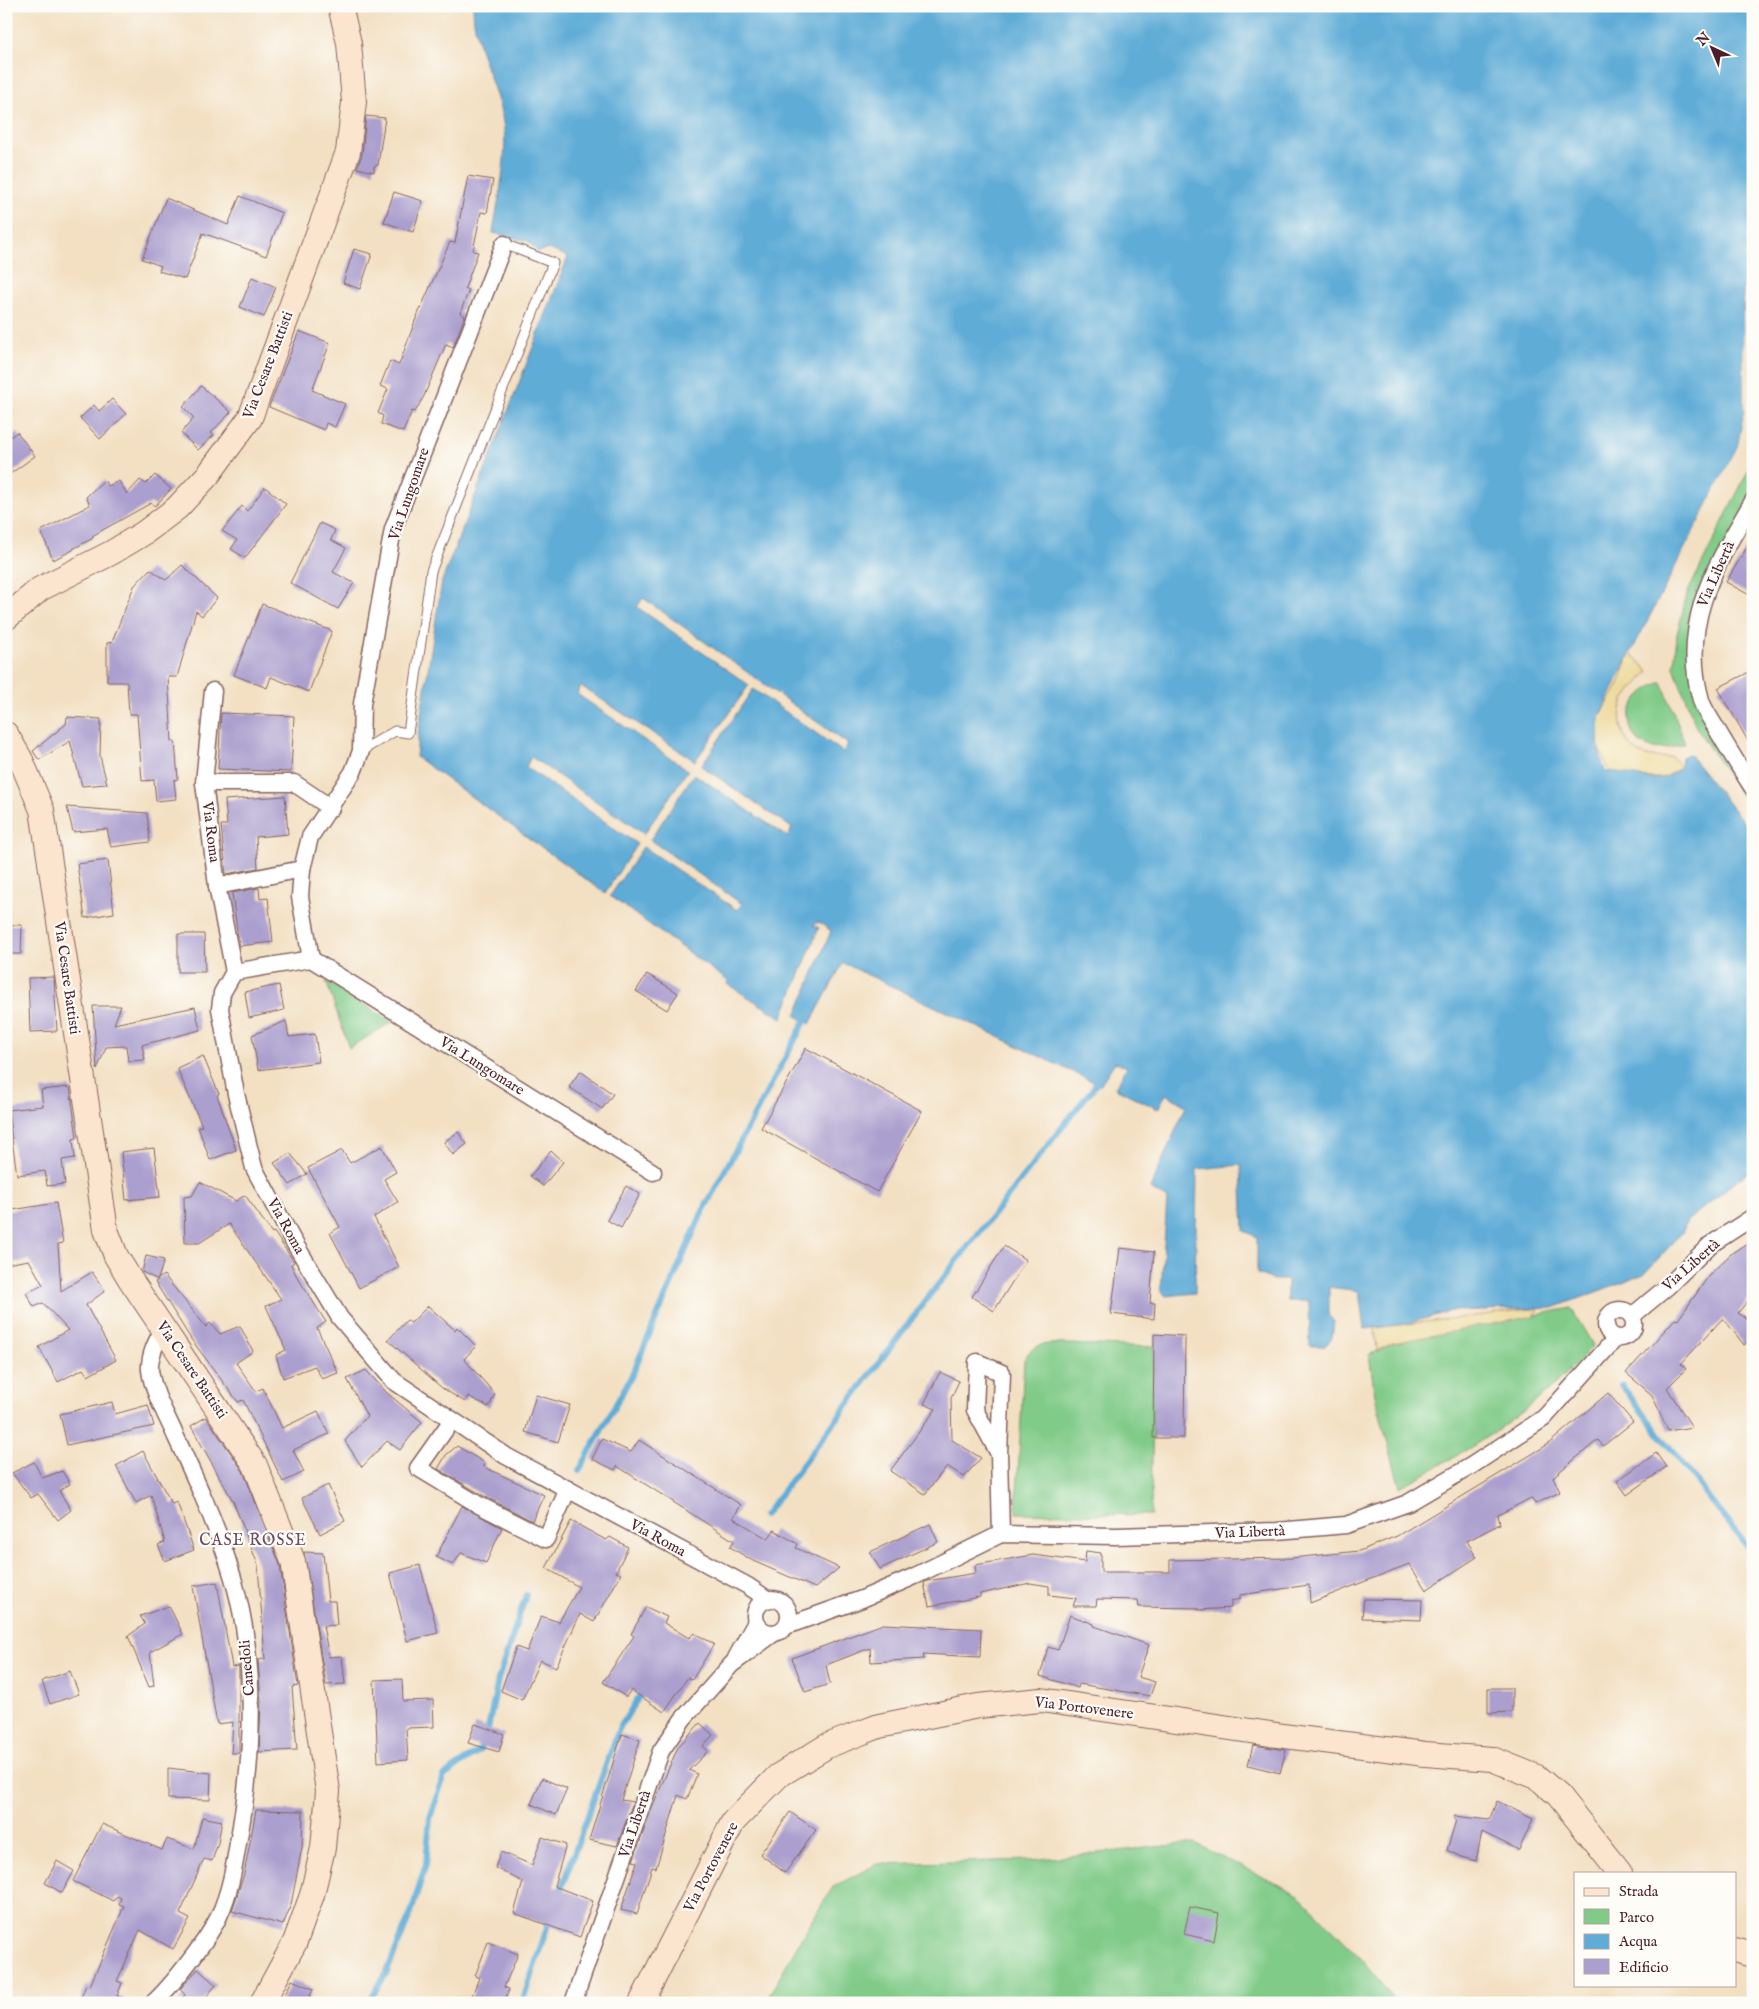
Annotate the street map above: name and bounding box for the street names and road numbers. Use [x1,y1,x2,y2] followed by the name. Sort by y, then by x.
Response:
[238,308,297,422] street label: Via Cesare Battisti
[384,445,434,544] street label: Via Lungomare
[1693,538,1739,611] street label: Via Libertà
[198,800,224,864] street label: Via Roma
[50,919,84,1036] street label: Via Cesare Battisti
[435,1032,528,1100] street label: Via Lungomare
[262,1194,309,1258] street label: Via Roma
[1658,1234,1724,1296] street label: Via Libertà
[152,1317,232,1422] street label: Via Cesare Battisti
[626,1514,690,1561] street label: Via Roma
[1214,1521,1286,1543] street label: Via Libertà
[235,1639,259,1697] street label: Canedoli
[1033,1692,1135,1723] street label: Via Portovenere
[614,1787,656,1861] street label: Via Libertà
[679,1819,743,1916] street label: Via Portovenere

